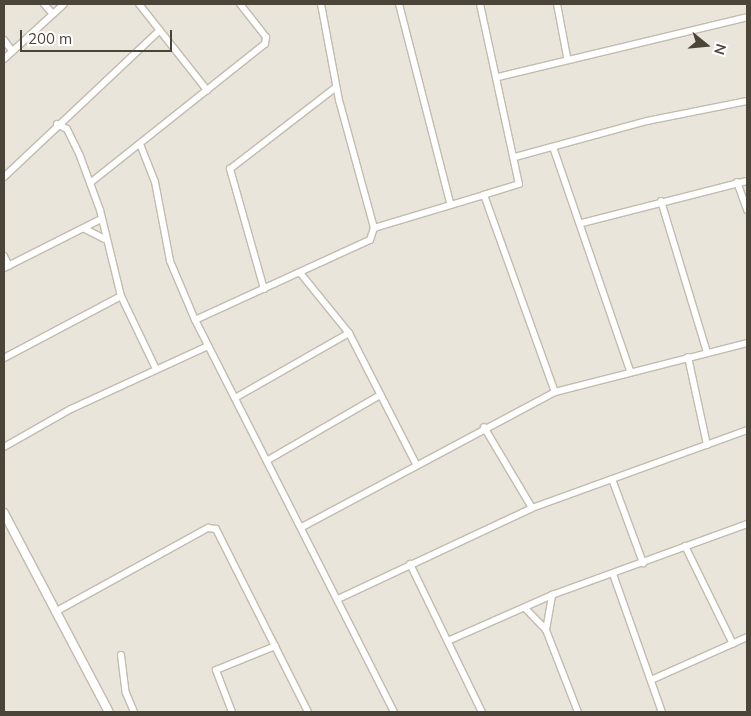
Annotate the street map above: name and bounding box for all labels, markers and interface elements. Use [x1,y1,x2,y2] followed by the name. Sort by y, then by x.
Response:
[22,20,175,52] scale bar
[681,20,731,70] north arrow
[28,29,72,48] text: 200 m
[710,42,731,57] text: N

